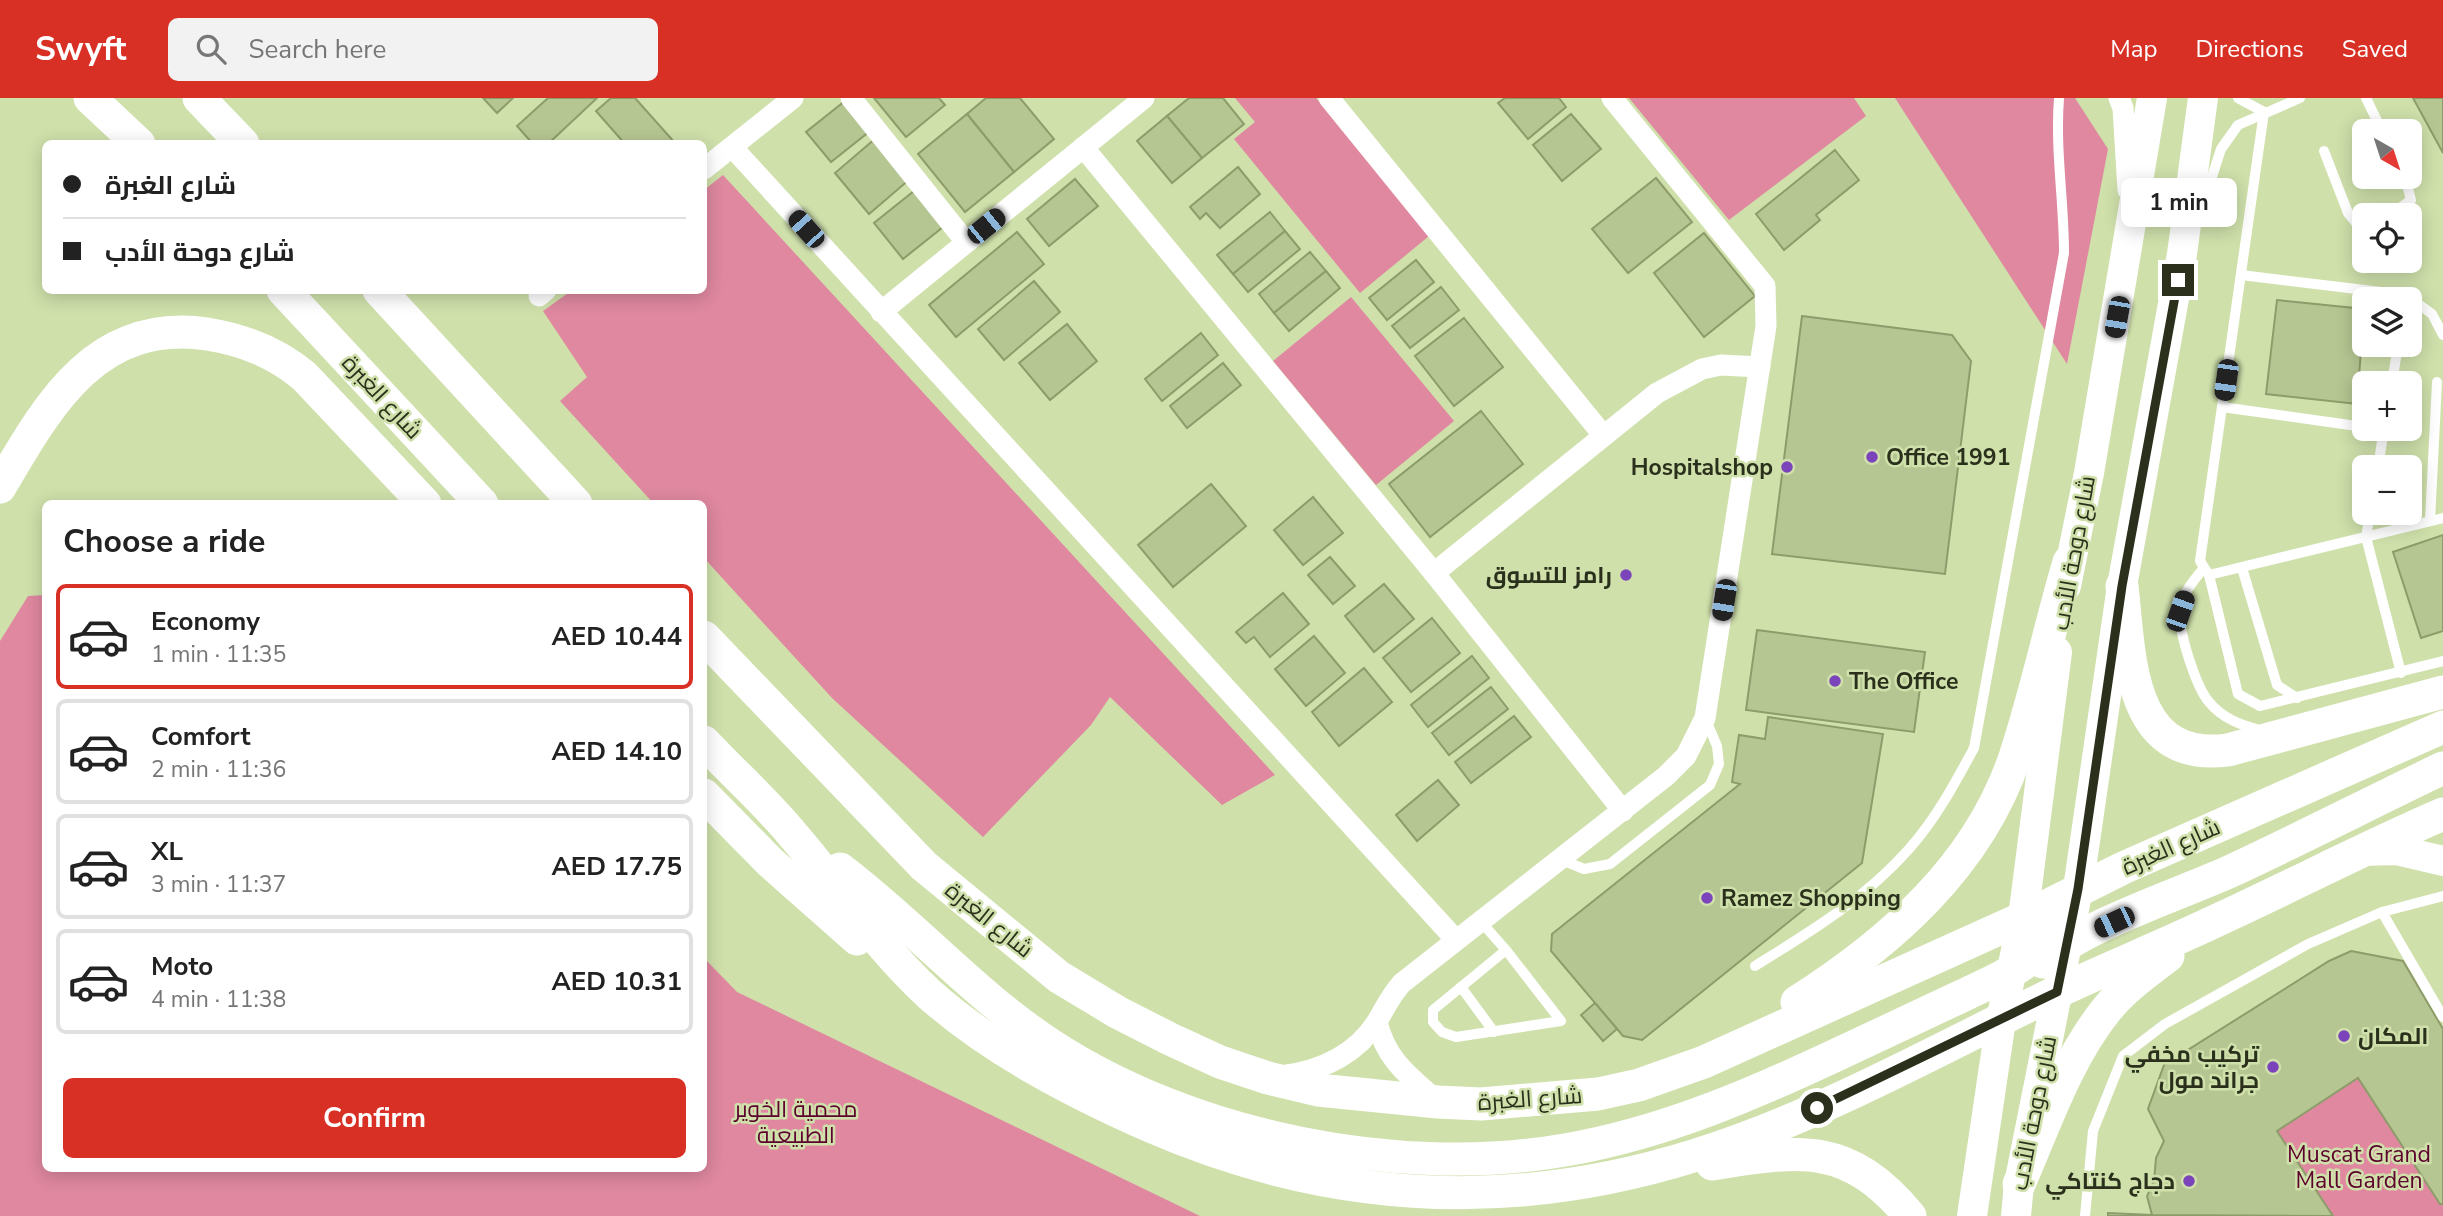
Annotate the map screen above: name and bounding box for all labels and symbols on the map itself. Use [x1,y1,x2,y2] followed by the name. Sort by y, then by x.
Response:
[2352,119,2422,189] north arrow
[2120,178,2236,228] callout: 1 min
[964,205,1009,247] car
[785,206,828,252] car
[2162,264,2194,296] route end
[2104,294,2131,340] car
[335,348,429,446] street label: شارع الغبرة
[2213,358,2240,402] car
[1886,442,2010,473] place label: Office 1991
[1864,449,1880,465] marker: Office 1991
[1631,452,1773,483] place label: Hospitalshop
[1779,459,1795,475] marker: Hospitalshop
[2045,473,2103,633] street label: شارع دوحة الأدب
[1486,560,1612,591] place label: رامز للتسوق
[1618,567,1634,583] marker: رامز للتسوق
[1711,578,1738,622] car
[2164,588,2197,634] car
[1849,666,1958,697] place label: The Office
[1827,673,1843,689] marker: The Office
[2117,812,2225,882] street label: شارع الغبرة
[939,875,1039,965] street label: شارع الغبرة
[1721,883,1901,914] place label: Ramez Shopping
[1699,890,1715,906] marker: Ramez Shopping
[2091,904,2138,940] car
[2358,1021,2428,1052] place label: المكان
[2336,1028,2352,1044] marker: المكان
[2004,1033,2064,1193] street label: شارع دوحة الأدب
[2125,1039,2260,1096] place label: تركيب مخفي جراند مول
[2265,1059,2281,1075] marker: تركيب مخفي جراند مول
[1477,1080,1583,1118] street label: شارع الغبرة
[1801,1092,1833,1124] route start
[733,1094,857,1151] park label: محمية الخوير الطبيعية
[2287,1139,2431,1196] park label: Muscat Grand Mall Garden
[2045,1166,2175,1200] place label: دجاج كنتاكي
[2181,1173,2197,1189] marker: دجاج كنتاكي

